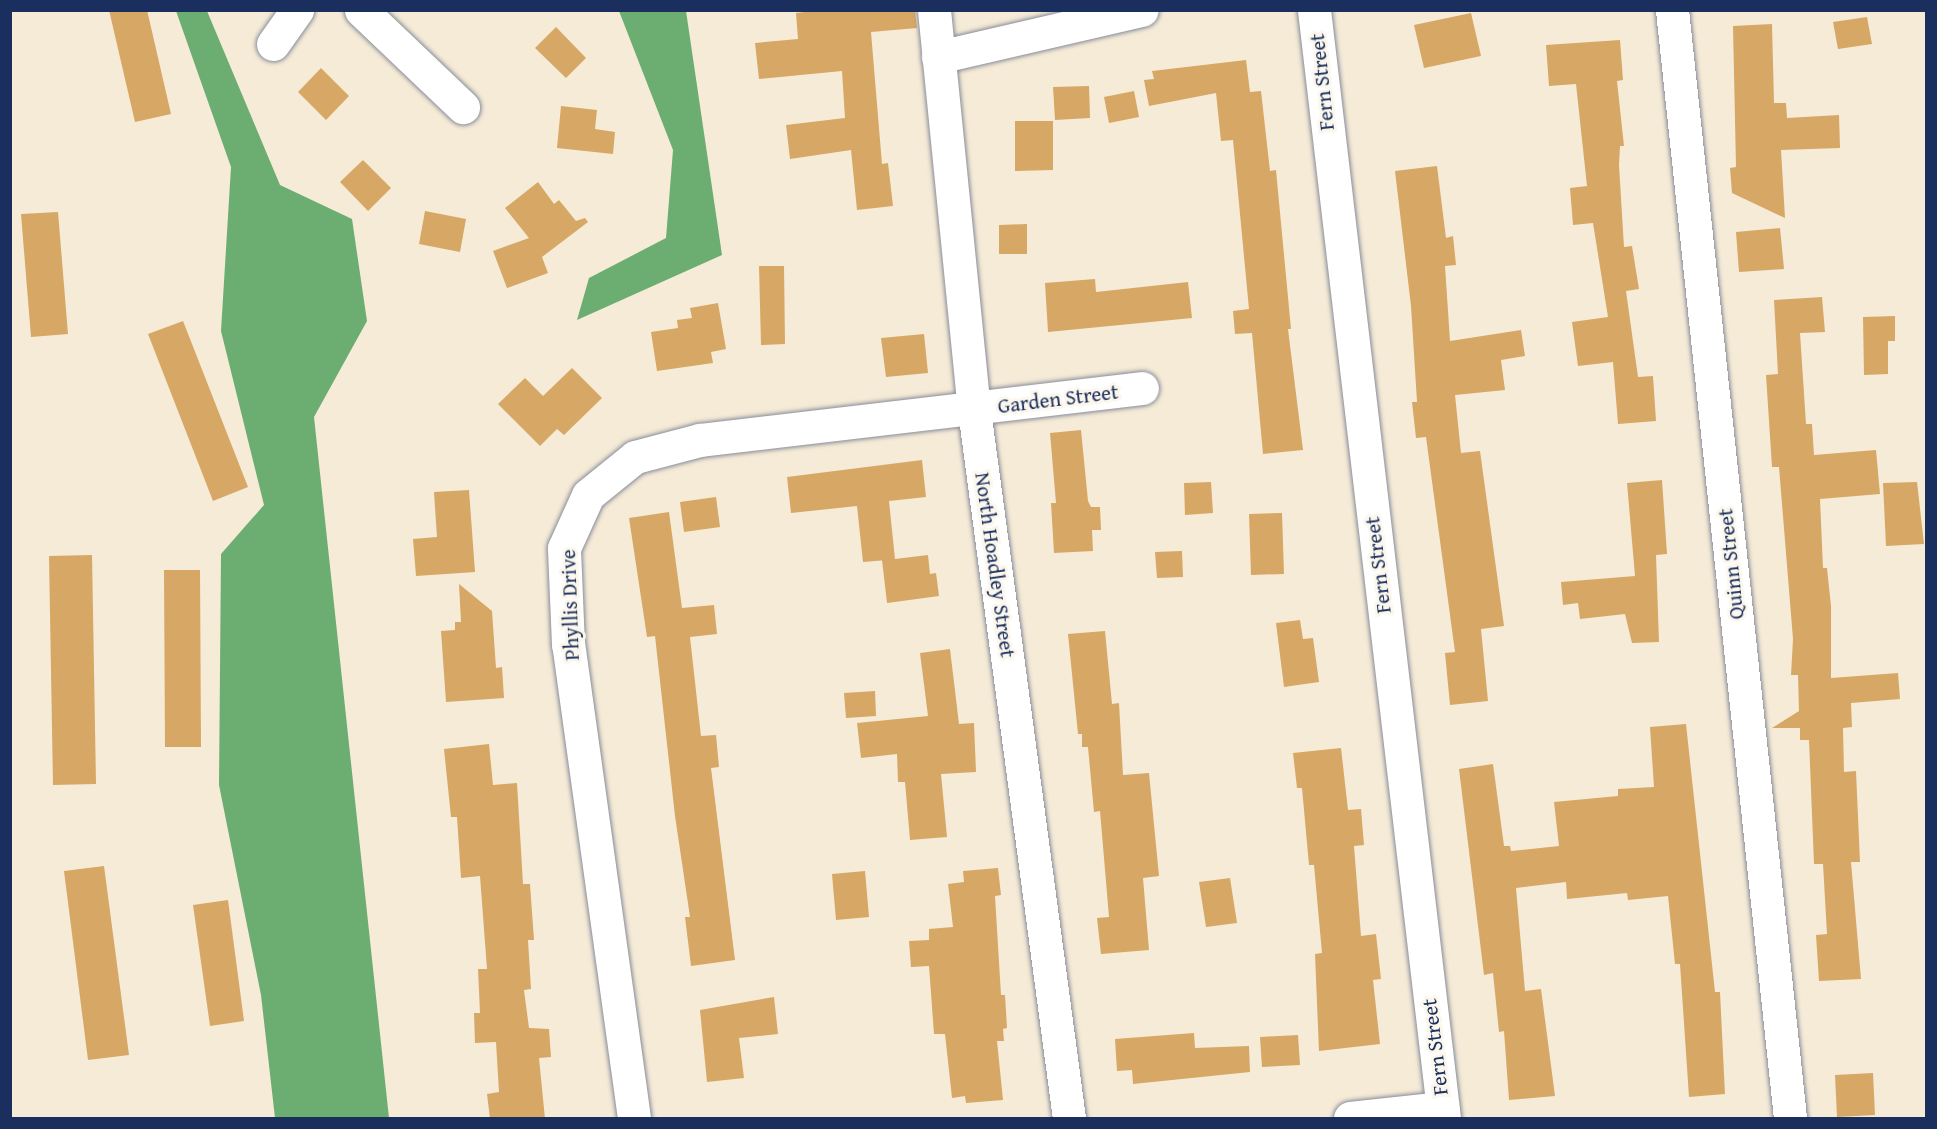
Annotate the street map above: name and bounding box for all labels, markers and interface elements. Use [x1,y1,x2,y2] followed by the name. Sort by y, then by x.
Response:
[1304,32,1340,132] street label: Fern Street
[996,379,1120,419] street label: Garden Street
[970,471,1020,659] street label: North Hoadley Street
[1713,507,1749,621] street label: Quinn Street
[1360,515,1396,615] street label: Fern Street
[555,549,585,661] street label: Phyllis Drive
[1417,997,1453,1097] street label: Fern Street

